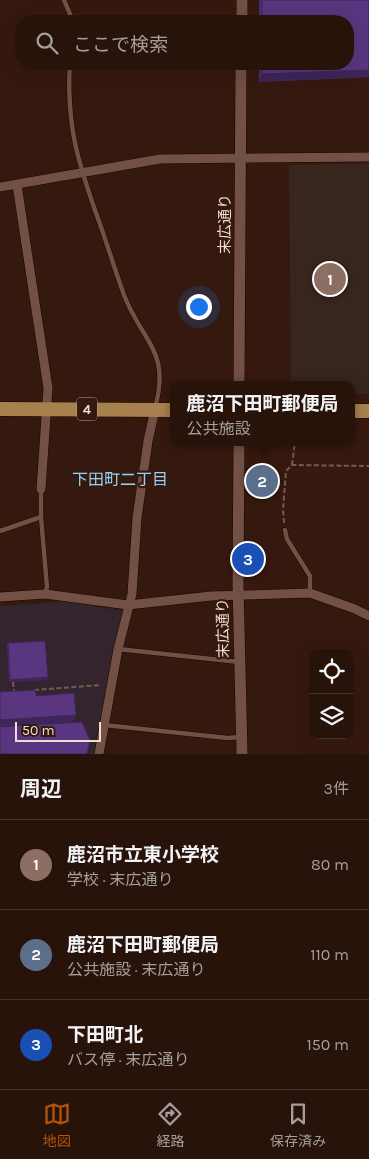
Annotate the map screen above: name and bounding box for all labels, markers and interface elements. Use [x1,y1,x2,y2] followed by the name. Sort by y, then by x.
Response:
[15,15,354,70] search box
[33,29,61,57] icon: search
[73,34,168,56] text: ここで検索
[216,194,234,254] street label: 末広通り
[314,260,346,298] pin: 1
[186,294,212,320] your location
[170,381,355,446] popup
[186,393,339,415] text: 鹿沼下田町郵便局
[77,398,97,420] road number: 4
[186,419,251,438] text: 公共施設
[246,462,278,500] pin: 2
[72,470,168,489] district label: 下田町二丁目
[232,540,264,578] pin: 3
[213,598,233,658] street label: 末広通り
[309,649,354,739] map controls
[309,649,354,694] button: locate
[309,694,354,739] button: layers
[15,719,101,742] scale bar
[22,722,55,739] text: 50 m
[20,777,62,801] text: 周辺
[324,779,349,798] text: 3件
[67,844,219,866] text: 鹿沼市立東小学校
[33,855,39,874] text: 1
[311,855,349,874] text: 80 m
[67,870,173,889] text: 学校 · 末広通り
[67,934,219,956] text: 鹿沼下田町郵便局
[31,945,41,964] text: 2
[310,945,349,964] text: 110 m
[67,960,205,979] text: 公共施設 · 末広通り
[67,1024,143,1046] text: 下田町北
[31,1035,41,1054] text: 3
[306,1035,349,1054] text: 150 m
[67,1050,189,1069] text: バス停 · 末広通り
[43,1100,71,1150] tab: 地図
[156,1100,184,1150] tab: 経路
[270,1100,326,1150] tab: 保存済み

